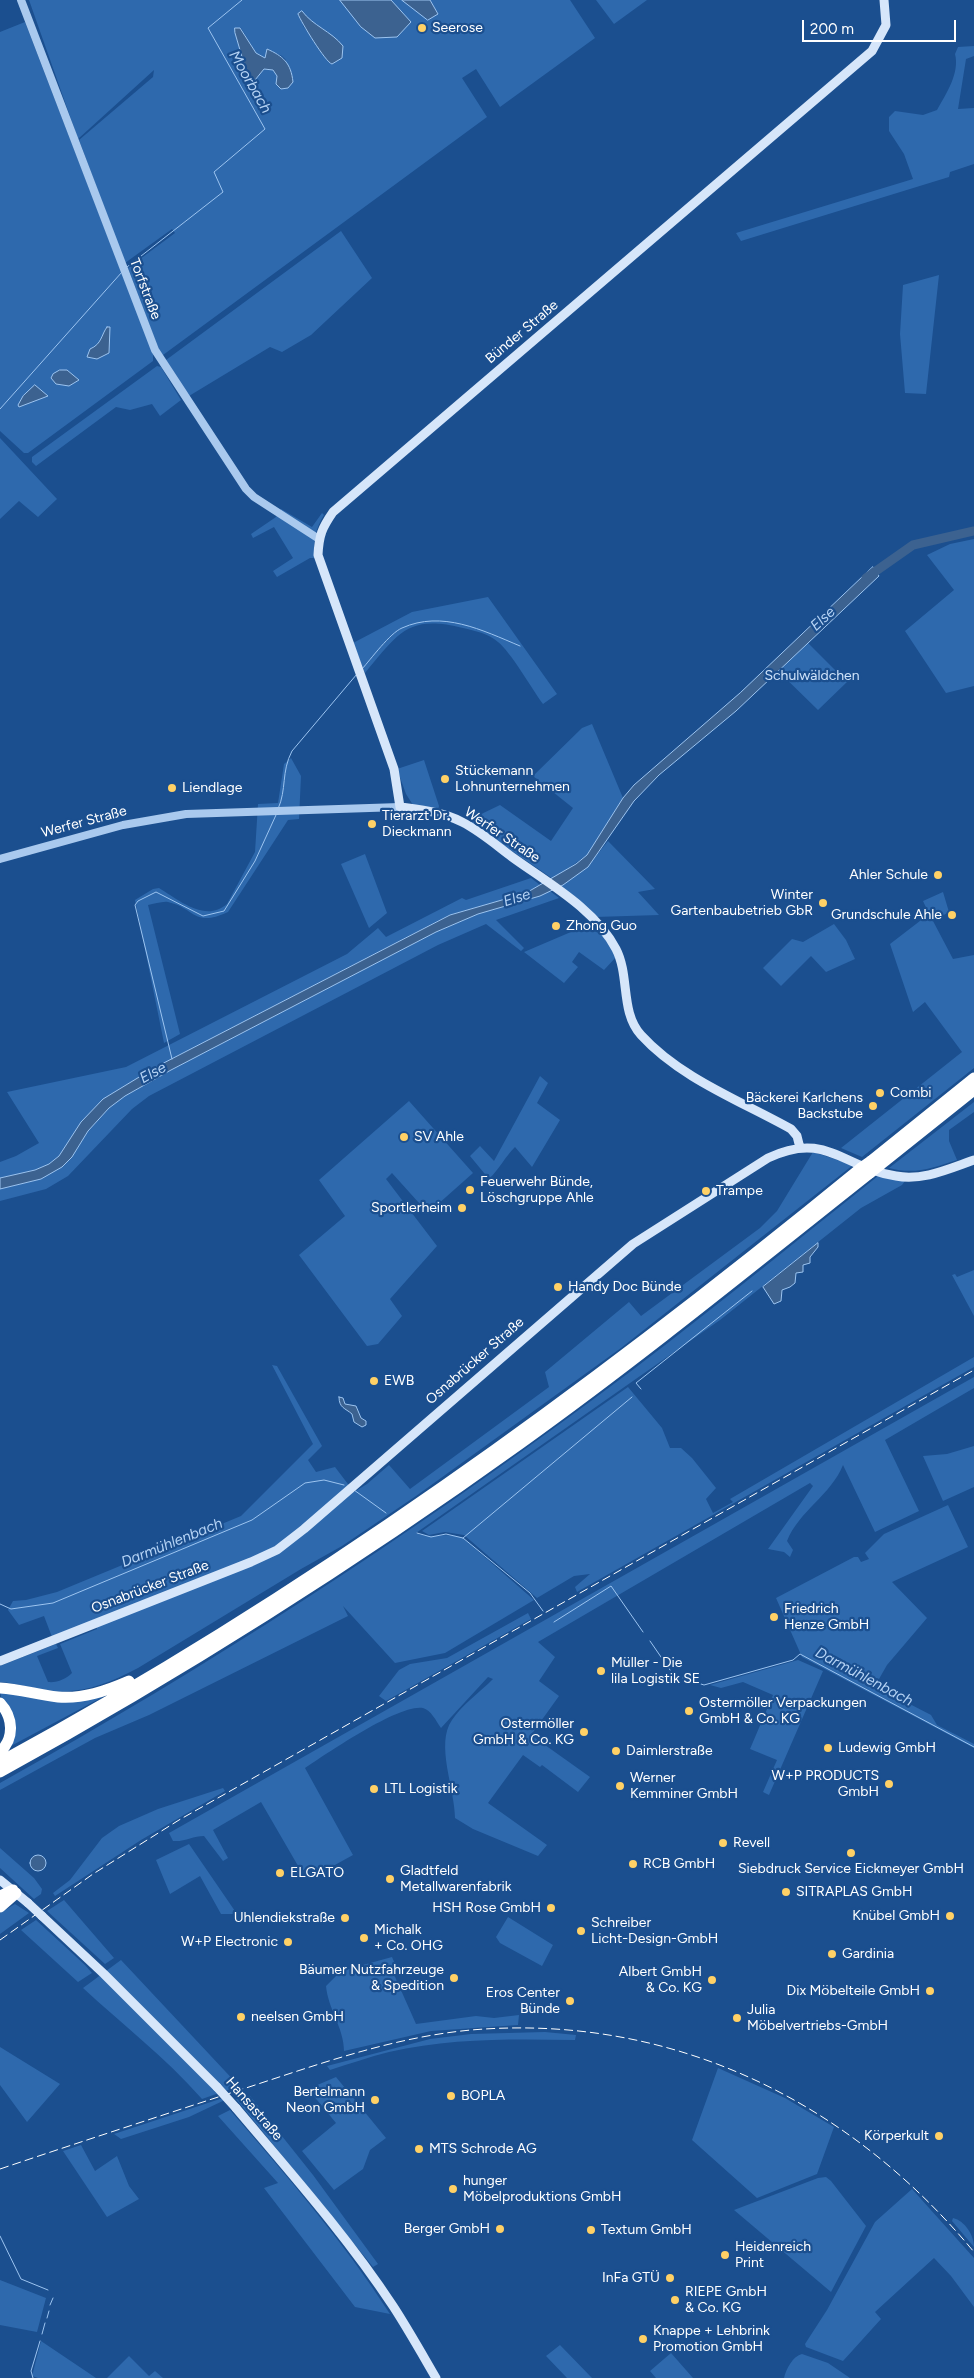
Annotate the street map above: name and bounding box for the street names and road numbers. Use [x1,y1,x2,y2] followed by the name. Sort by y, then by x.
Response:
[126,256,164,322] street label: Torfstraße
[482,297,562,367] street label: Bünder Straße
[40,803,128,841] street label: Werfer Straße
[461,804,543,866] street label: Werfer Straße
[423,1314,527,1408] street label: Osnabrücker Straße
[89,1557,211,1617] street label: Osnabrücker Straße
[222,2074,286,2144] street label: Hansastraße

